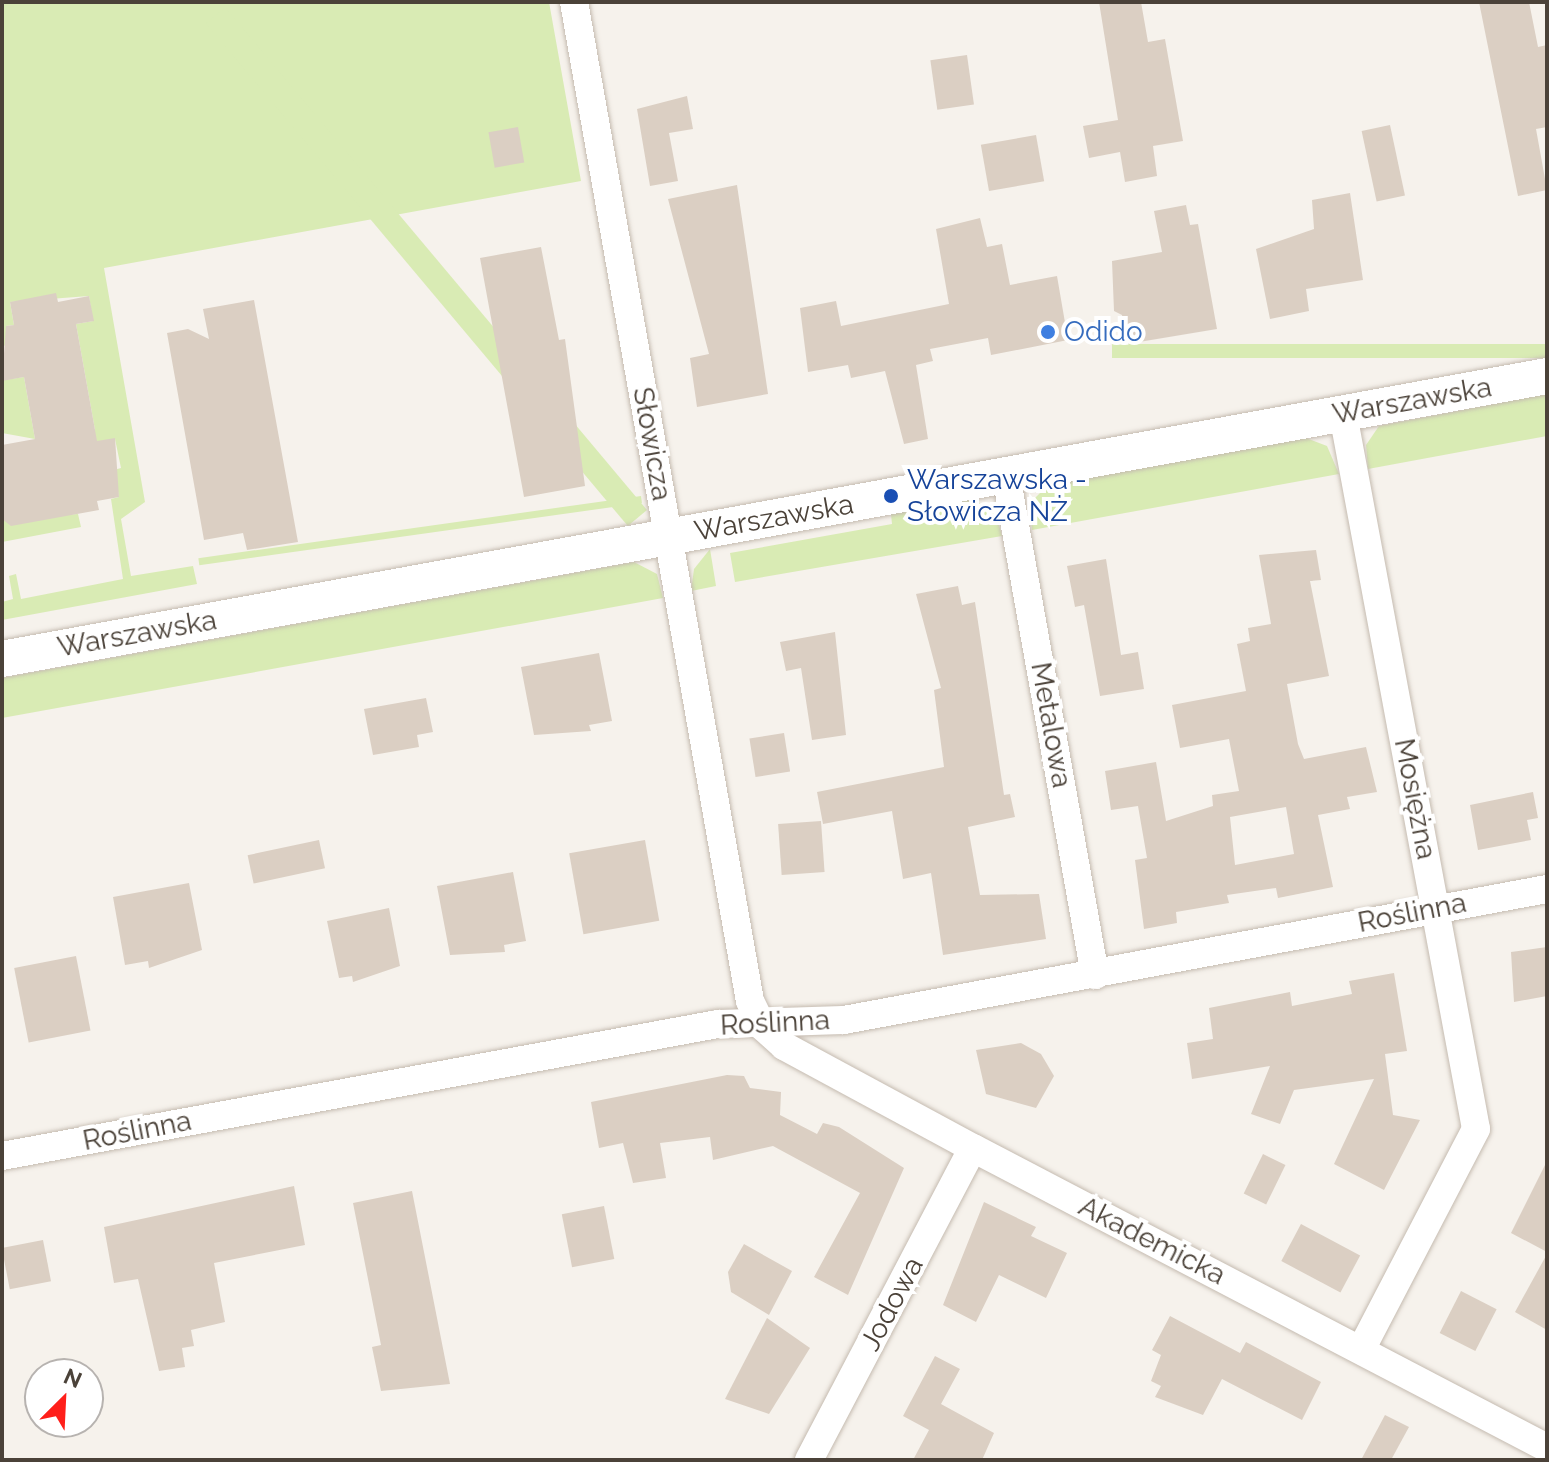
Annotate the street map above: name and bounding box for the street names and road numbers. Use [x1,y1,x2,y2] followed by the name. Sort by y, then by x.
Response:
[1330,370,1494,432] street label: Warszawska
[626,385,678,503] street label: Słowicza
[692,487,856,549] street label: Warszawska
[55,603,219,665] street label: Warszawska
[1023,660,1079,790] street label: Metalowa
[1387,736,1443,862] street label: Mosiężna
[1355,886,1469,940] street label: Roślinna
[719,1003,831,1043] street label: Roślinna
[80,1104,194,1158] street label: Roślinna
[1073,1190,1231,1292] street label: Akademicka
[853,1251,931,1357] street label: Jodowa

